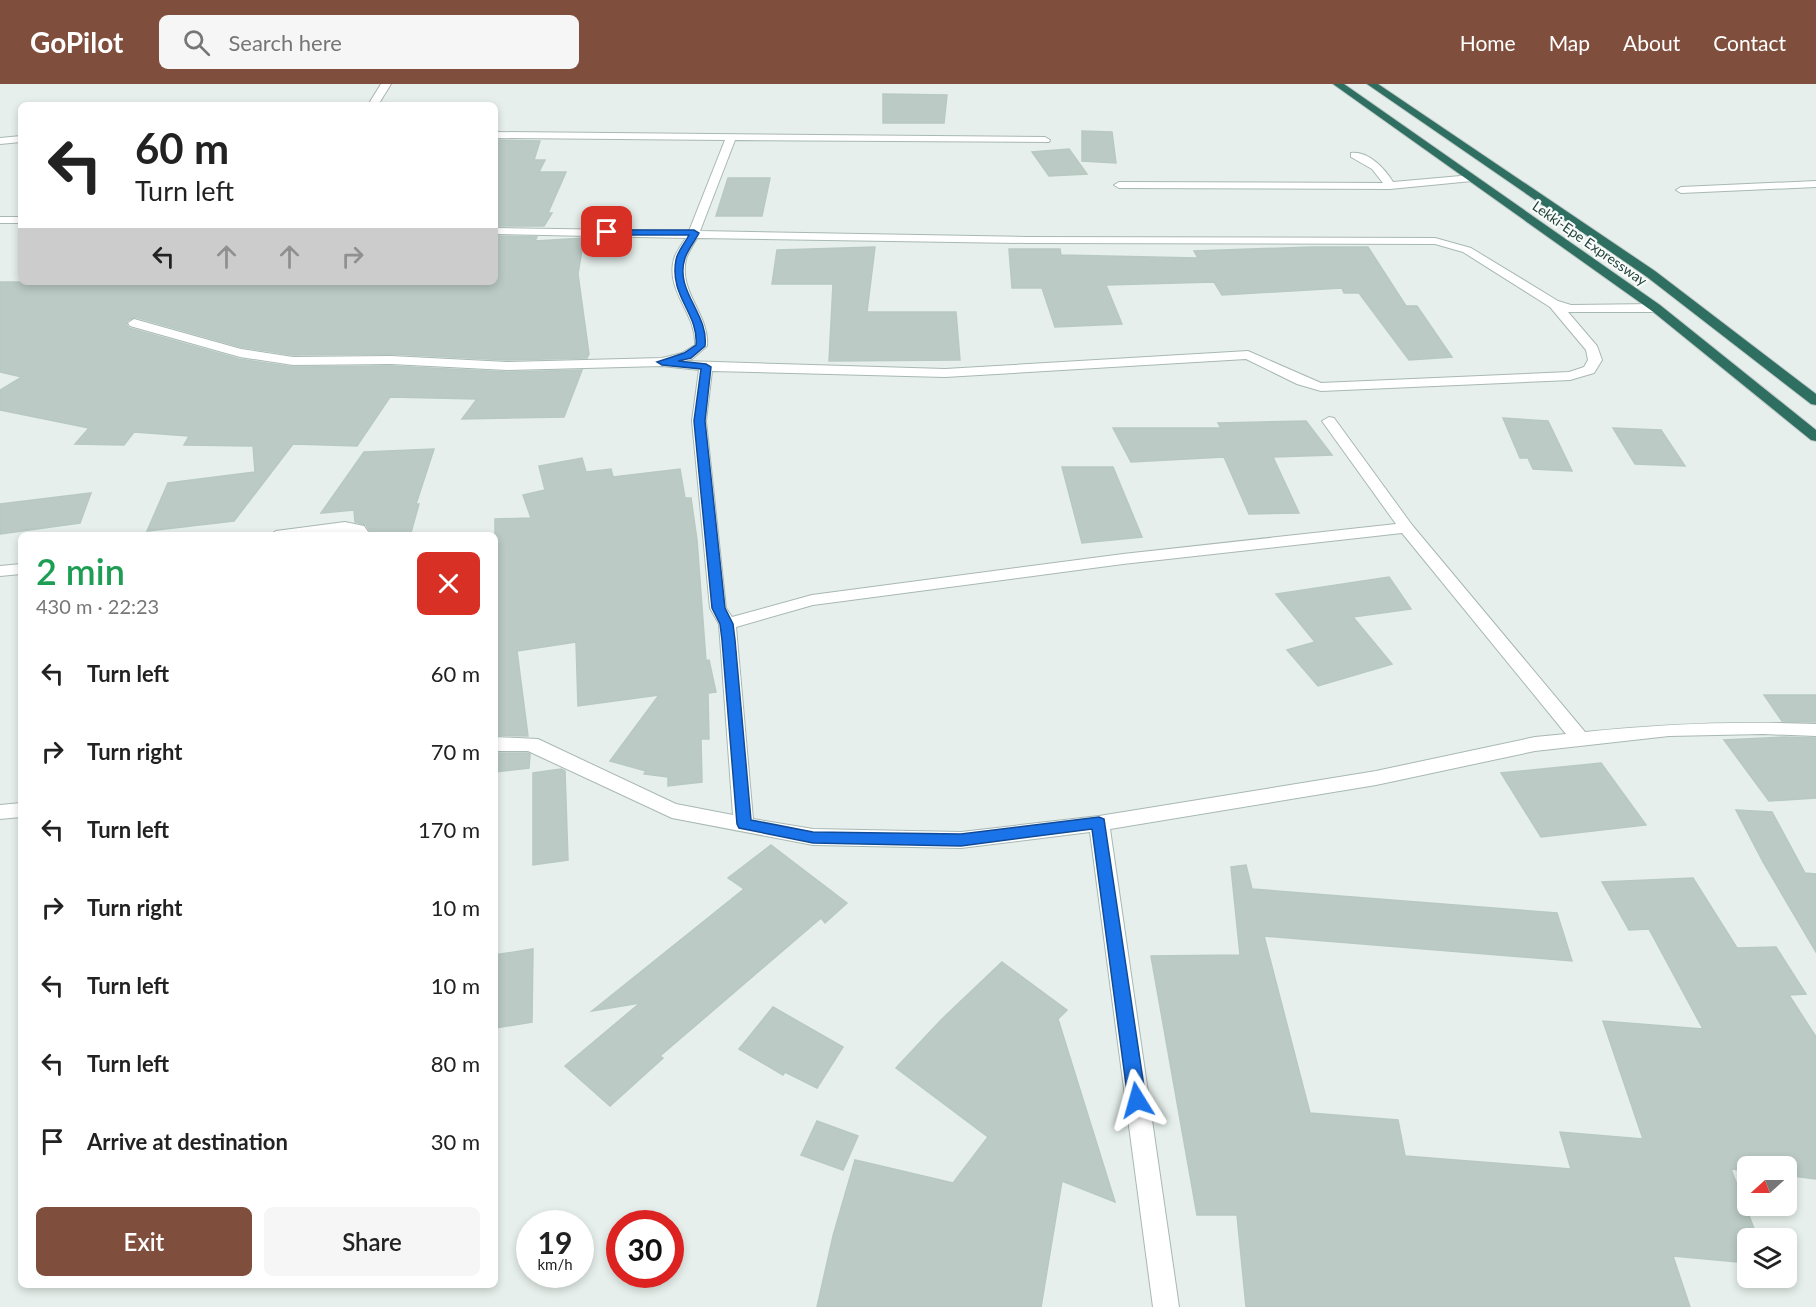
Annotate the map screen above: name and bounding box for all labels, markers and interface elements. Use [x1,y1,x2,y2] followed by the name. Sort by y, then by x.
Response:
[159,15,579,69] search box
[30,25,123,59] text: GoPilot
[180,26,213,59] icon: search
[228,29,342,56] text: Search here
[1460,30,1516,55] text: Home
[1549,30,1590,55] text: Map
[1623,30,1680,55] text: About
[1713,30,1786,55] text: Contact
[135,123,229,173] text: 60 m
[36,126,114,204] icon: left
[135,174,234,207] text: Turn left
[1530,197,1651,289] street label: Lekki-Epe Expressway
[581,206,632,257] pin
[590,215,623,248] icon: arrive
[147,240,180,273] icon: left
[210,240,243,273] icon: ahead
[273,240,306,273] icon: ahead
[336,240,369,273] icon: right
[36,549,125,593] text: 2 min
[417,552,480,615] button: close
[36,594,159,618] text: 430 m · 22:23
[36,657,69,690] icon: left
[87,660,169,687] text: Turn left
[431,660,480,687] text: 60 m
[36,735,69,768] icon: right
[87,738,182,765] text: Turn right
[431,738,480,765] text: 70 m
[36,813,69,846] icon: left
[87,816,169,843] text: Turn left
[418,816,480,843] text: 170 m
[36,891,69,924] icon: right
[87,894,182,921] text: Turn right
[431,894,480,921] text: 10 m
[36,969,69,1002] icon: left
[87,972,169,999] text: Turn left
[431,972,480,999] text: 10 m
[36,1047,69,1080] icon: left
[87,1050,169,1077] text: Turn left
[431,1050,480,1077] text: 80 m
[1105,1068,1169,1132] position arrow
[36,1125,69,1158] icon: arrive
[87,1128,288,1155] text: Arrive at destination
[431,1128,480,1155] text: 30 m
[1737,1156,1797,1216] north arrow
[1737,1156,1797,1288] map controls
[36,1207,252,1276] button: Exit
[264,1207,480,1276] button: Share
[606,1210,684,1288] speed limit sign: 30
[538,1224,572,1260] text: 19
[1737,1228,1797,1288] button: layers
[537,1255,573,1273] text: km/h

